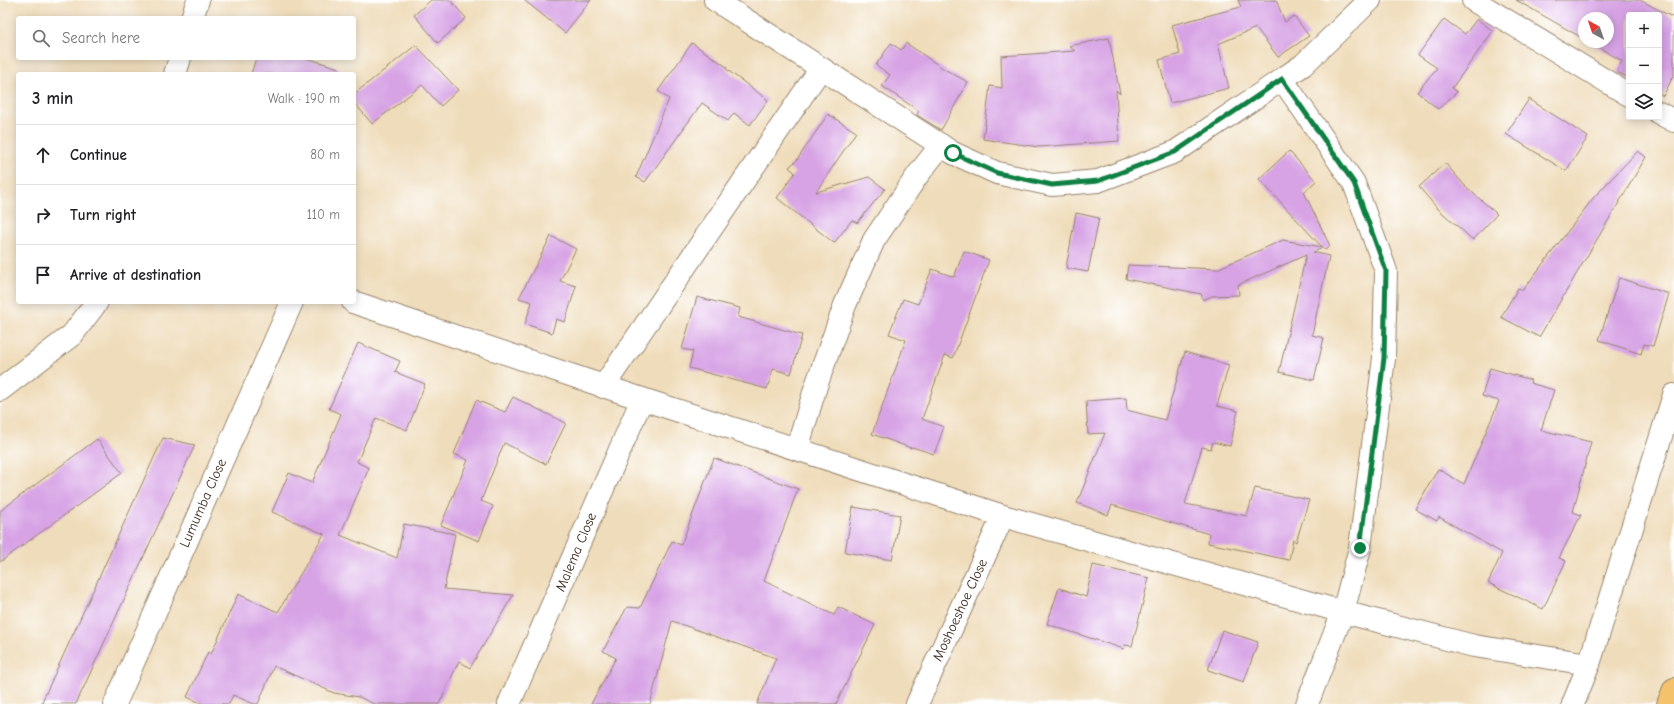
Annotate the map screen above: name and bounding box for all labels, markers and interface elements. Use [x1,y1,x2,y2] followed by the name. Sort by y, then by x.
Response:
[1578,12,1614,48] north arrow
[1626,12,1662,120] map controls
[1626,12,1662,48] button: +
[16,16,356,60] search box
[30,27,52,49] icon: search
[62,29,140,47] text: Search here
[1626,48,1662,84] button: −
[1626,84,1662,120] button: layers
[32,89,73,108] text: 3 min
[268,91,340,106] text: Walk · 190 m
[32,144,54,166] icon: ahead
[944,144,962,162] route start
[70,146,127,164] text: Continue
[310,147,340,162] text: 80 m
[32,204,54,226] icon: right
[70,206,136,224] text: Turn right
[307,207,340,222] text: 110 m
[32,264,54,286] icon: arrive
[70,266,201,284] text: Arrive at destination
[176,456,230,550] street label: Lumumba Close
[552,510,600,594] street label: Malema Close
[1351,539,1369,557] route end
[929,556,991,664] street label: Moshoeshoe Close

